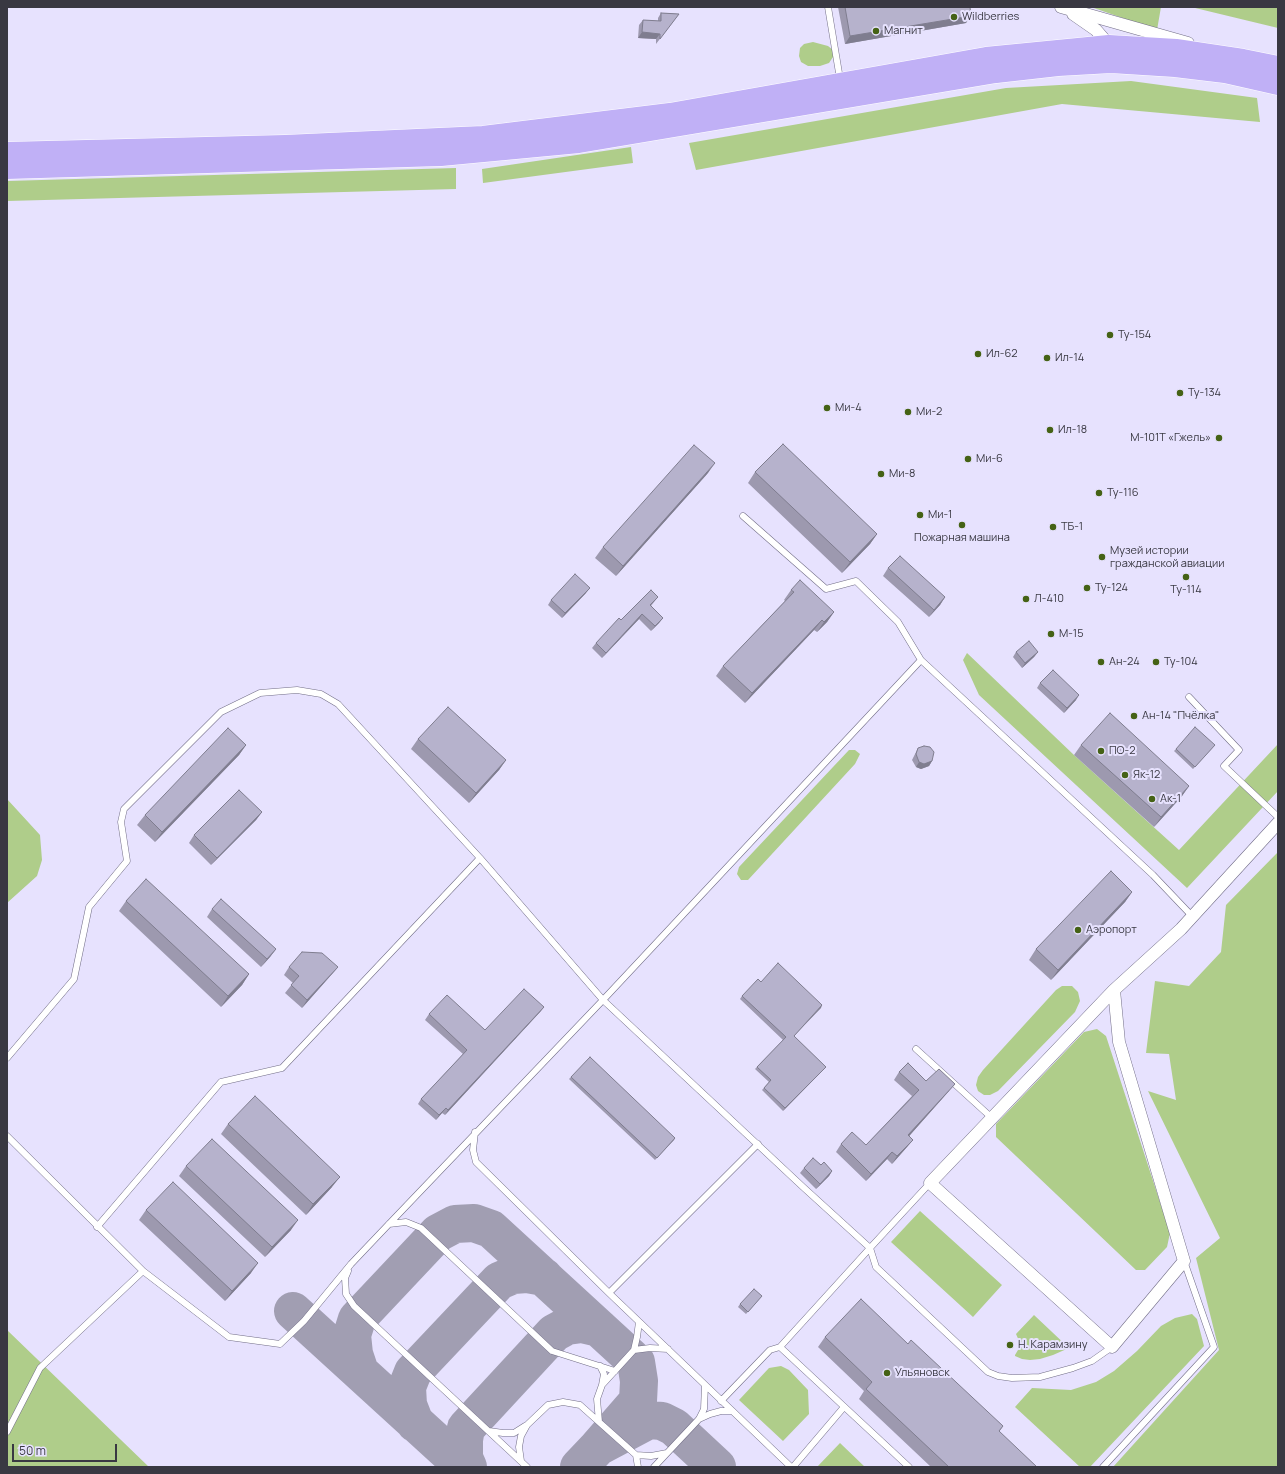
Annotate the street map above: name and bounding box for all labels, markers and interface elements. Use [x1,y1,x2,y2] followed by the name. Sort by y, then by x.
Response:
[962,10,1019,24] place label: Wildberries
[949,12,959,22] marker: Wildberries
[884,24,923,38] place label: Магнит
[871,26,881,36] marker: Магнит
[1118,328,1151,342] place label: Ту-154
[1105,330,1115,340] marker: Ту-154
[986,347,1018,361] place label: Ил-62
[973,349,983,359] marker: Ил-62
[1055,351,1084,365] place label: Ил-14
[1042,353,1052,363] marker: Ил-14
[1188,386,1221,400] place label: Ту-134
[1175,388,1185,398] marker: Ту-134
[835,401,862,415] place label: Ми-4
[822,403,832,413] marker: Ми-4
[916,405,942,419] place label: Ми-2
[903,407,913,417] marker: Ми-2
[1058,423,1087,437] place label: Ил-18
[1045,425,1055,435] marker: Ил-18
[1130,431,1211,445] place label: М-101Т «Гжель»
[1214,433,1224,443] marker: М-101Т «Гжель»
[976,452,1003,466] place label: Ми-6
[963,454,973,464] marker: Ми-6
[889,467,916,481] place label: Ми-8
[876,469,886,479] marker: Ми-8
[1107,486,1139,500] place label: Ту-116
[1094,488,1104,498] marker: Ту-116
[928,508,952,522] place label: Ми-1
[915,510,925,520] marker: Ми-1
[957,520,967,530] marker: Пожарная машина
[1061,520,1083,534] place label: ТБ-1
[1048,522,1058,532] marker: ТБ-1
[914,531,1010,545] place label: Пожарная машина
[1110,544,1224,570] place label: Музей истории гражданской авиации
[1097,552,1107,562] marker: Музей истории гражданской авиации
[1181,572,1191,582] marker: Ту-114
[1095,581,1128,595] place label: Ту-124
[1082,583,1092,593] marker: Ту-124
[1170,583,1202,597] place label: Ту-114
[1034,592,1064,606] place label: Л-410
[1021,594,1031,604] marker: Л-410
[1059,627,1084,641] place label: М-15
[1046,629,1056,639] marker: М-15
[1109,655,1140,669] place label: Ан-24
[1164,655,1198,669] place label: Ту-104
[1096,657,1106,667] marker: Ан-24
[1151,657,1161,667] marker: Ту-104
[1142,709,1219,723] place label: Ан-14 "Пчёлка"
[1129,711,1139,721] marker: Ан-14 "Пчёлка"
[1109,744,1135,758] place label: ПО-2
[1096,746,1106,756] marker: ПО-2
[1133,768,1160,782] place label: Як-12
[1120,770,1130,780] marker: Як-12
[1160,792,1181,806] place label: Ак-1
[1147,794,1157,804] marker: Ак-1
[1086,923,1137,937] place label: Аэропорт
[1073,925,1083,935] marker: Аэропорт
[1018,1338,1088,1352] place label: Н. Карамзину
[1005,1340,1015,1350] marker: Н. Карамзину
[895,1366,950,1380] place label: Ульяновск
[882,1368,892,1378] marker: Ульяновск
[14,1436,119,1462] scale bar
[19,1442,46,1459] text: 50 m

